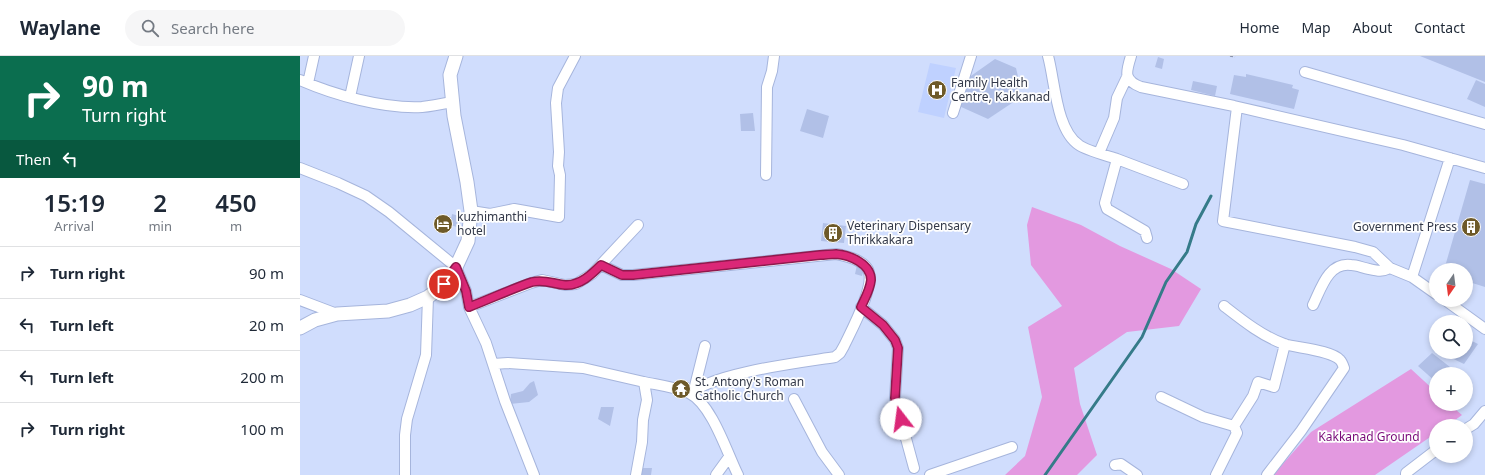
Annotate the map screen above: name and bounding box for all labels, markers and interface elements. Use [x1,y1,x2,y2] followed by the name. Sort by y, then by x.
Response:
[125,10,405,46] search box
[20,15,101,41] text: Waylane
[139,17,161,39] icon: search
[171,18,254,38] text: Search here
[1240,18,1279,37] text: Home
[1301,18,1331,37] text: Map
[1353,18,1392,37] text: About
[1414,18,1465,37] text: Contact
[82,67,149,105] text: 90 m
[16,72,68,124] icon: right
[951,74,1050,105] place label: Family Health Centre, Kakkanad
[926,79,948,101] hospital icon: Family Health Centre, Kakkanad
[82,103,166,127] text: Turn right
[59,148,81,170] icon: left
[16,149,51,169] text: Then
[43,186,105,219] text: 15:19
[153,186,167,219] text: 2
[215,186,257,219] text: 450
[457,208,527,239] place label: kuzhimanthi hotel
[432,213,454,235] hotel icon: kuzhimanthi hotel
[1460,216,1482,238] building icon: Government Press
[54,217,94,235] text: Arrival
[148,217,172,235] text: min
[230,217,242,235] text: m
[847,217,972,248] place label: Veterinary Dispensary Thrikkakara
[1353,218,1457,235] place label: Government Press
[822,222,844,244] building icon: Veterinary Dispensary Thrikkakara
[16,262,38,284] icon: right
[50,263,125,283] text: Turn right
[249,263,284,283] text: 90 m
[1429,263,1473,307] north arrow
[1429,263,1473,463] map controls
[427,267,461,301] pin
[433,273,455,295] icon: arrive
[16,314,38,336] icon: left
[50,315,114,335] text: Turn left
[249,315,284,335] text: 20 m
[1429,315,1473,359] button: search
[16,366,38,388] icon: left
[50,367,114,387] text: Turn left
[240,367,284,387] text: 200 m
[1429,367,1473,411] button: +
[695,373,804,404] place label: St. Antony's Roman Catholic Church
[670,378,692,400] temple icon: St. Antony's Roman Catholic Church
[880,398,922,440] position arrow
[16,418,38,440] icon: right
[50,419,125,439] text: Turn right
[240,419,284,439] text: 100 m
[1429,419,1473,463] button: −
[1318,428,1420,445] park label: Kakkanad Ground

